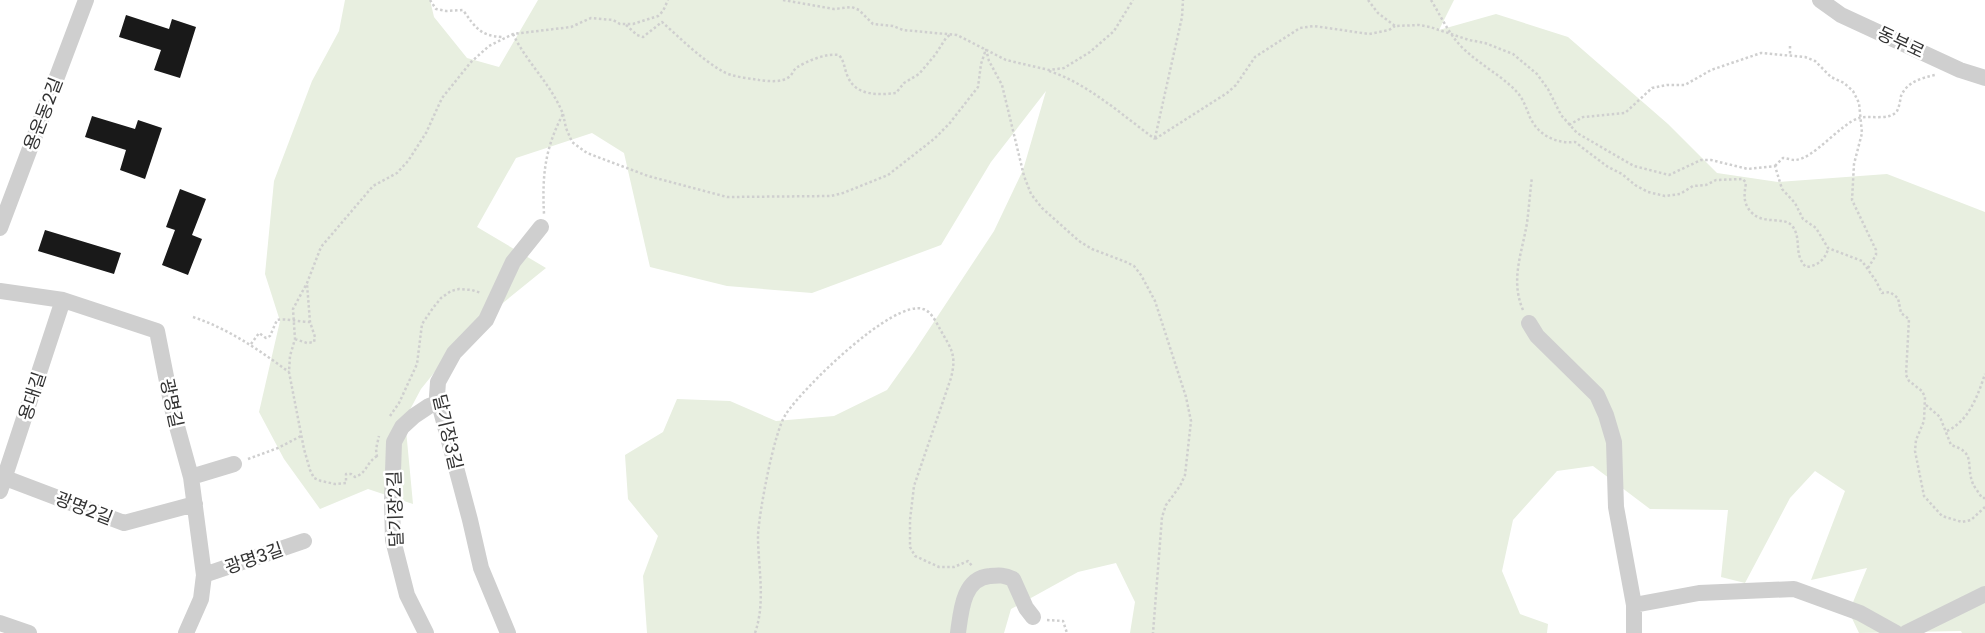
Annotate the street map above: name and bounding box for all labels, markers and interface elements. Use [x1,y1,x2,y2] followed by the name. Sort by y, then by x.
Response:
[1873,20,1929,64] street label: 동부로
[18,74,68,154] street label: 용운동2길
[12,369,52,423] street label: 용대길
[155,376,189,430] street label: 광명길
[427,392,469,472] street label: 달기장3길
[381,470,409,548] street label: 달기장2길
[51,486,117,530] street label: 광명2길
[221,536,287,580] street label: 광명3길

